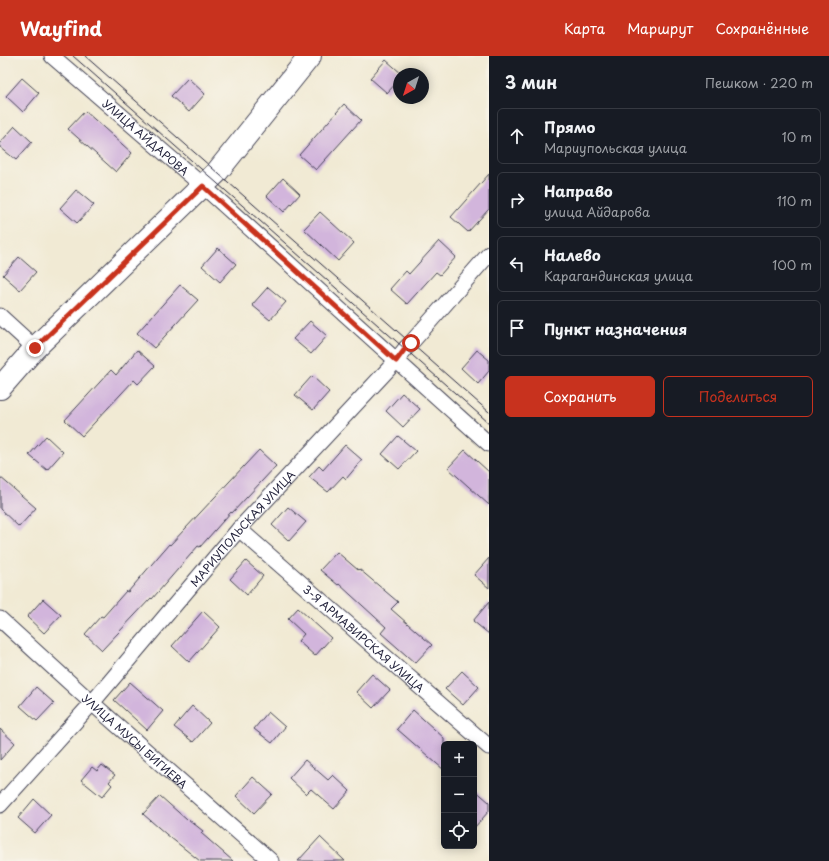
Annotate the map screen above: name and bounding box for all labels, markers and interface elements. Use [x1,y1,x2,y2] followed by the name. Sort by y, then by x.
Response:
[20,14,102,42] text: Wayfind
[564,18,605,39] text: Карта
[627,18,693,39] text: Маршрут
[715,18,809,39] text: Сохранённые
[393,68,429,104] north arrow
[505,69,557,95] text: 3 мин
[705,73,813,92] text: Пешком · 220 m
[99,95,193,179] street label: УЛИЦА АЙДАРОВА
[544,115,595,138] text: Прямо
[506,125,528,147] icon: ahead
[782,127,812,146] text: 10 m
[544,138,687,157] text: Мариупольская улица
[544,179,613,202] text: Направо
[506,189,528,211] icon: right
[777,191,812,210] text: 110 m
[544,202,650,221] text: улица Айдарова
[544,243,601,266] text: Налево
[506,253,528,275] icon: left
[772,255,812,274] text: 100 m
[544,266,693,285] text: Карагандинская улица
[506,317,528,339] icon: arrive
[544,317,687,340] text: Пункт назначения
[402,334,420,352] route start
[26,339,44,357] route end
[505,376,655,417] button: Сохранить
[663,376,813,417] button: Поделиться
[186,466,299,590] street label: МАРИУПОЛЬСКАЯ УЛИЦА
[300,580,429,696] street label: 3-Я АРМАВИРСКАЯ УЛИЦА
[79,690,191,792] street label: УЛИЦА МУСЫ БИГИЕВА
[441,741,477,849] map controls
[441,741,477,777] button: +
[441,777,477,813] button: −
[441,813,477,849] button: locate

